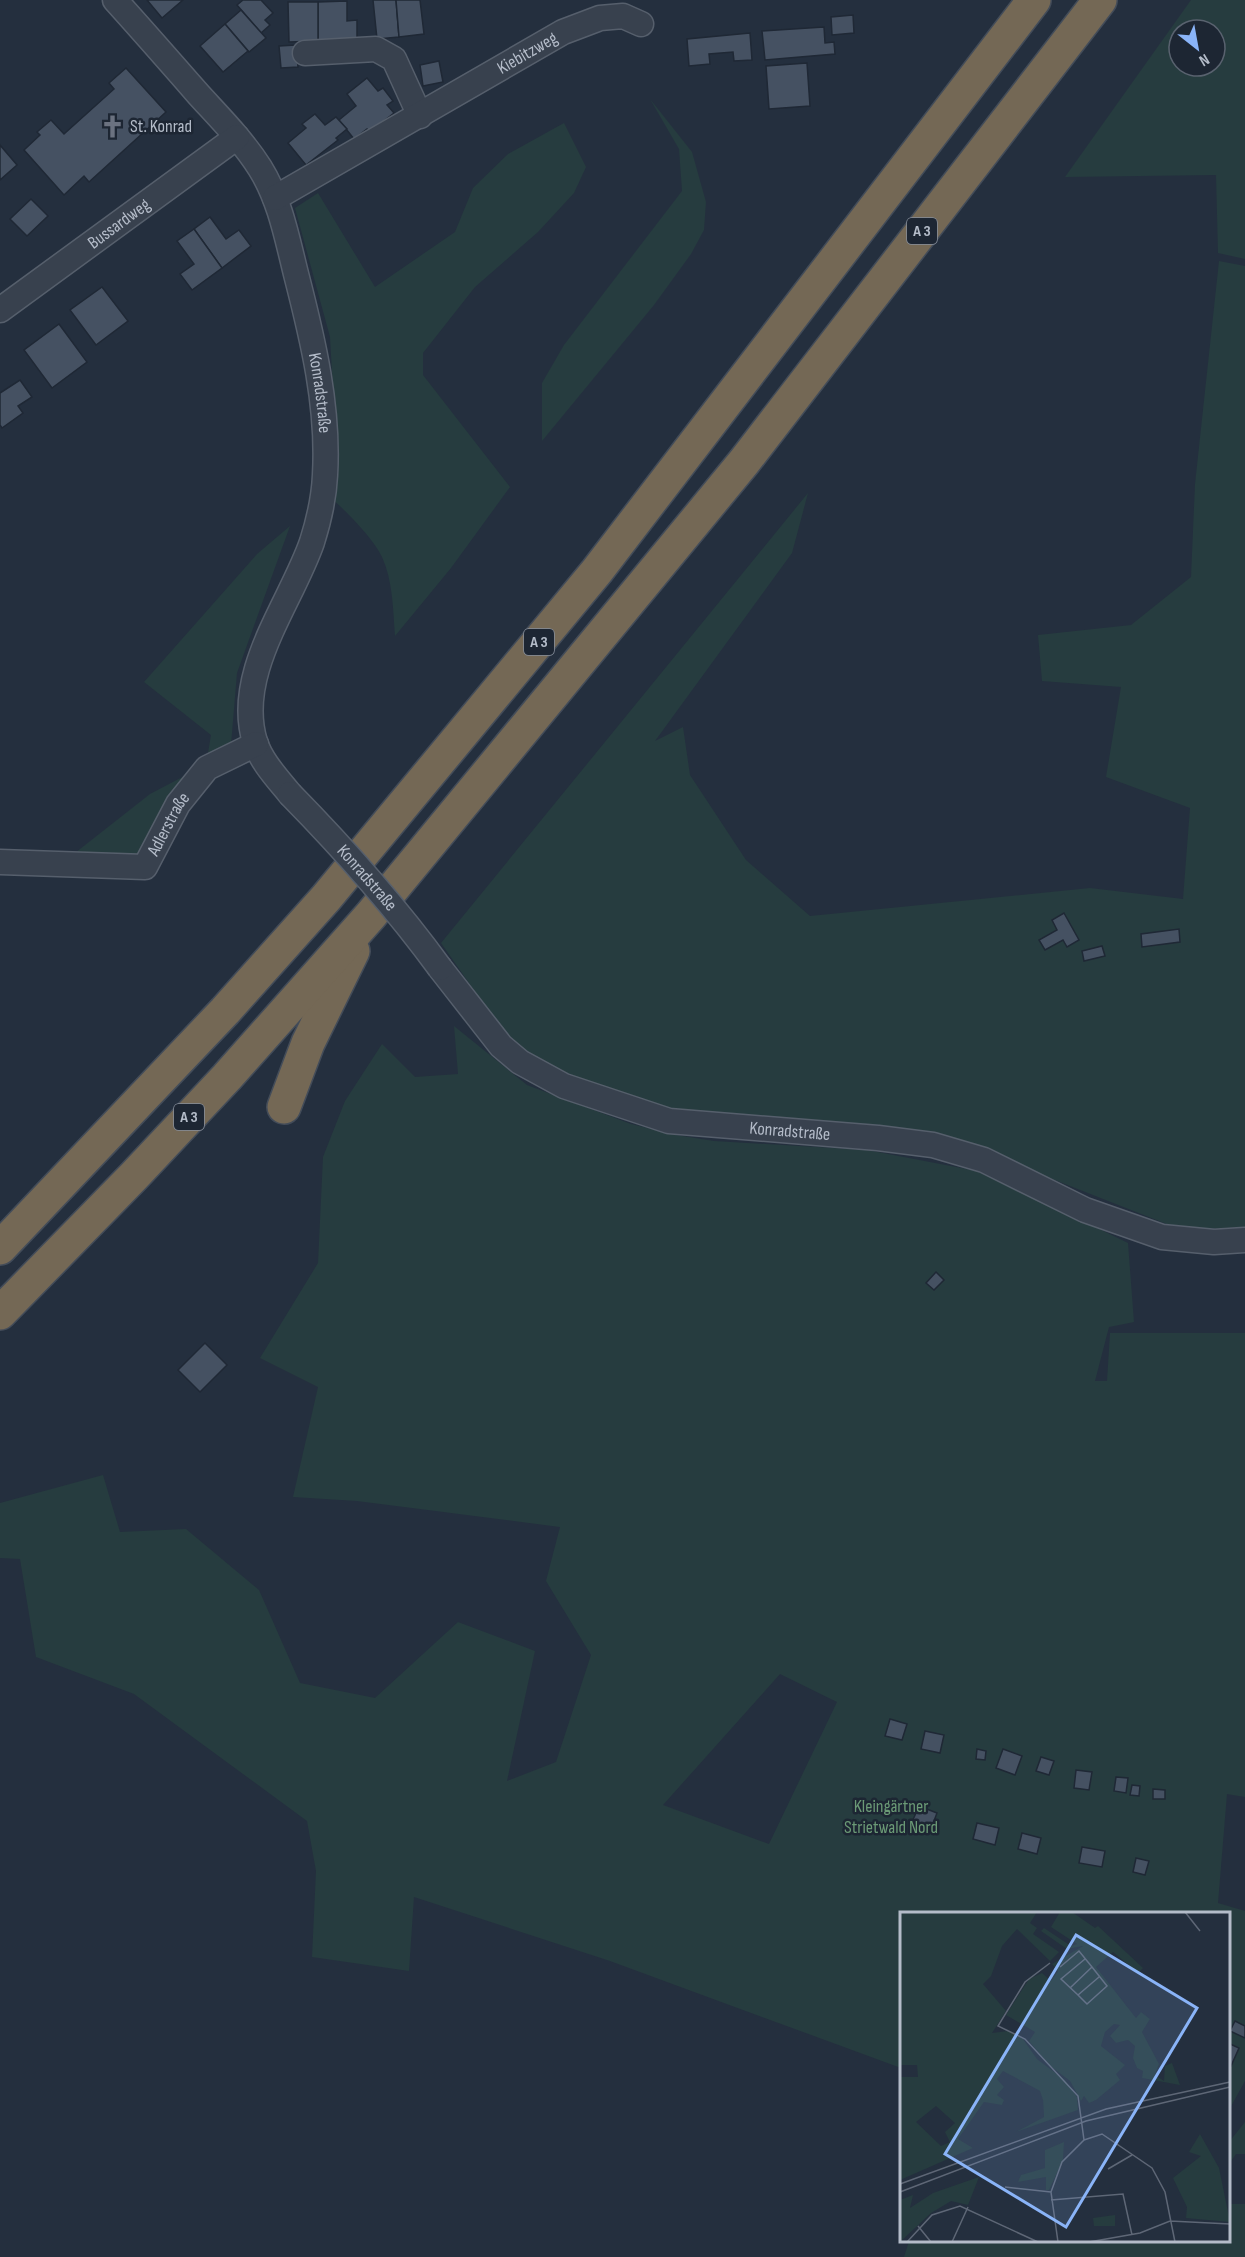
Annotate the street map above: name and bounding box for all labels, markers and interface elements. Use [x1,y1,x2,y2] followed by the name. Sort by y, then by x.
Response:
[1167,18,1227,78] north arrow
[493,27,561,78] street label: Kiebitzweg
[1195,49,1213,70] text: N
[99,113,125,139] church icon: St. Konrad
[130,116,192,137] place label: St. Konrad
[83,194,154,253] street label: Bussardweg
[907,218,937,244] road number: A 3
[304,351,336,434] street label: Konradstraße
[524,629,554,655] road number: A 3
[142,788,194,860] street label: Adlerstraße
[333,840,402,915] street label: Konradstraße
[174,1104,204,1130] road number: A 3
[749,1117,831,1145] street label: Konradstraße
[844,1796,938,1838] park label: Kleingärtner Strietwald Nord
[900,1912,1230,2242] inset map

